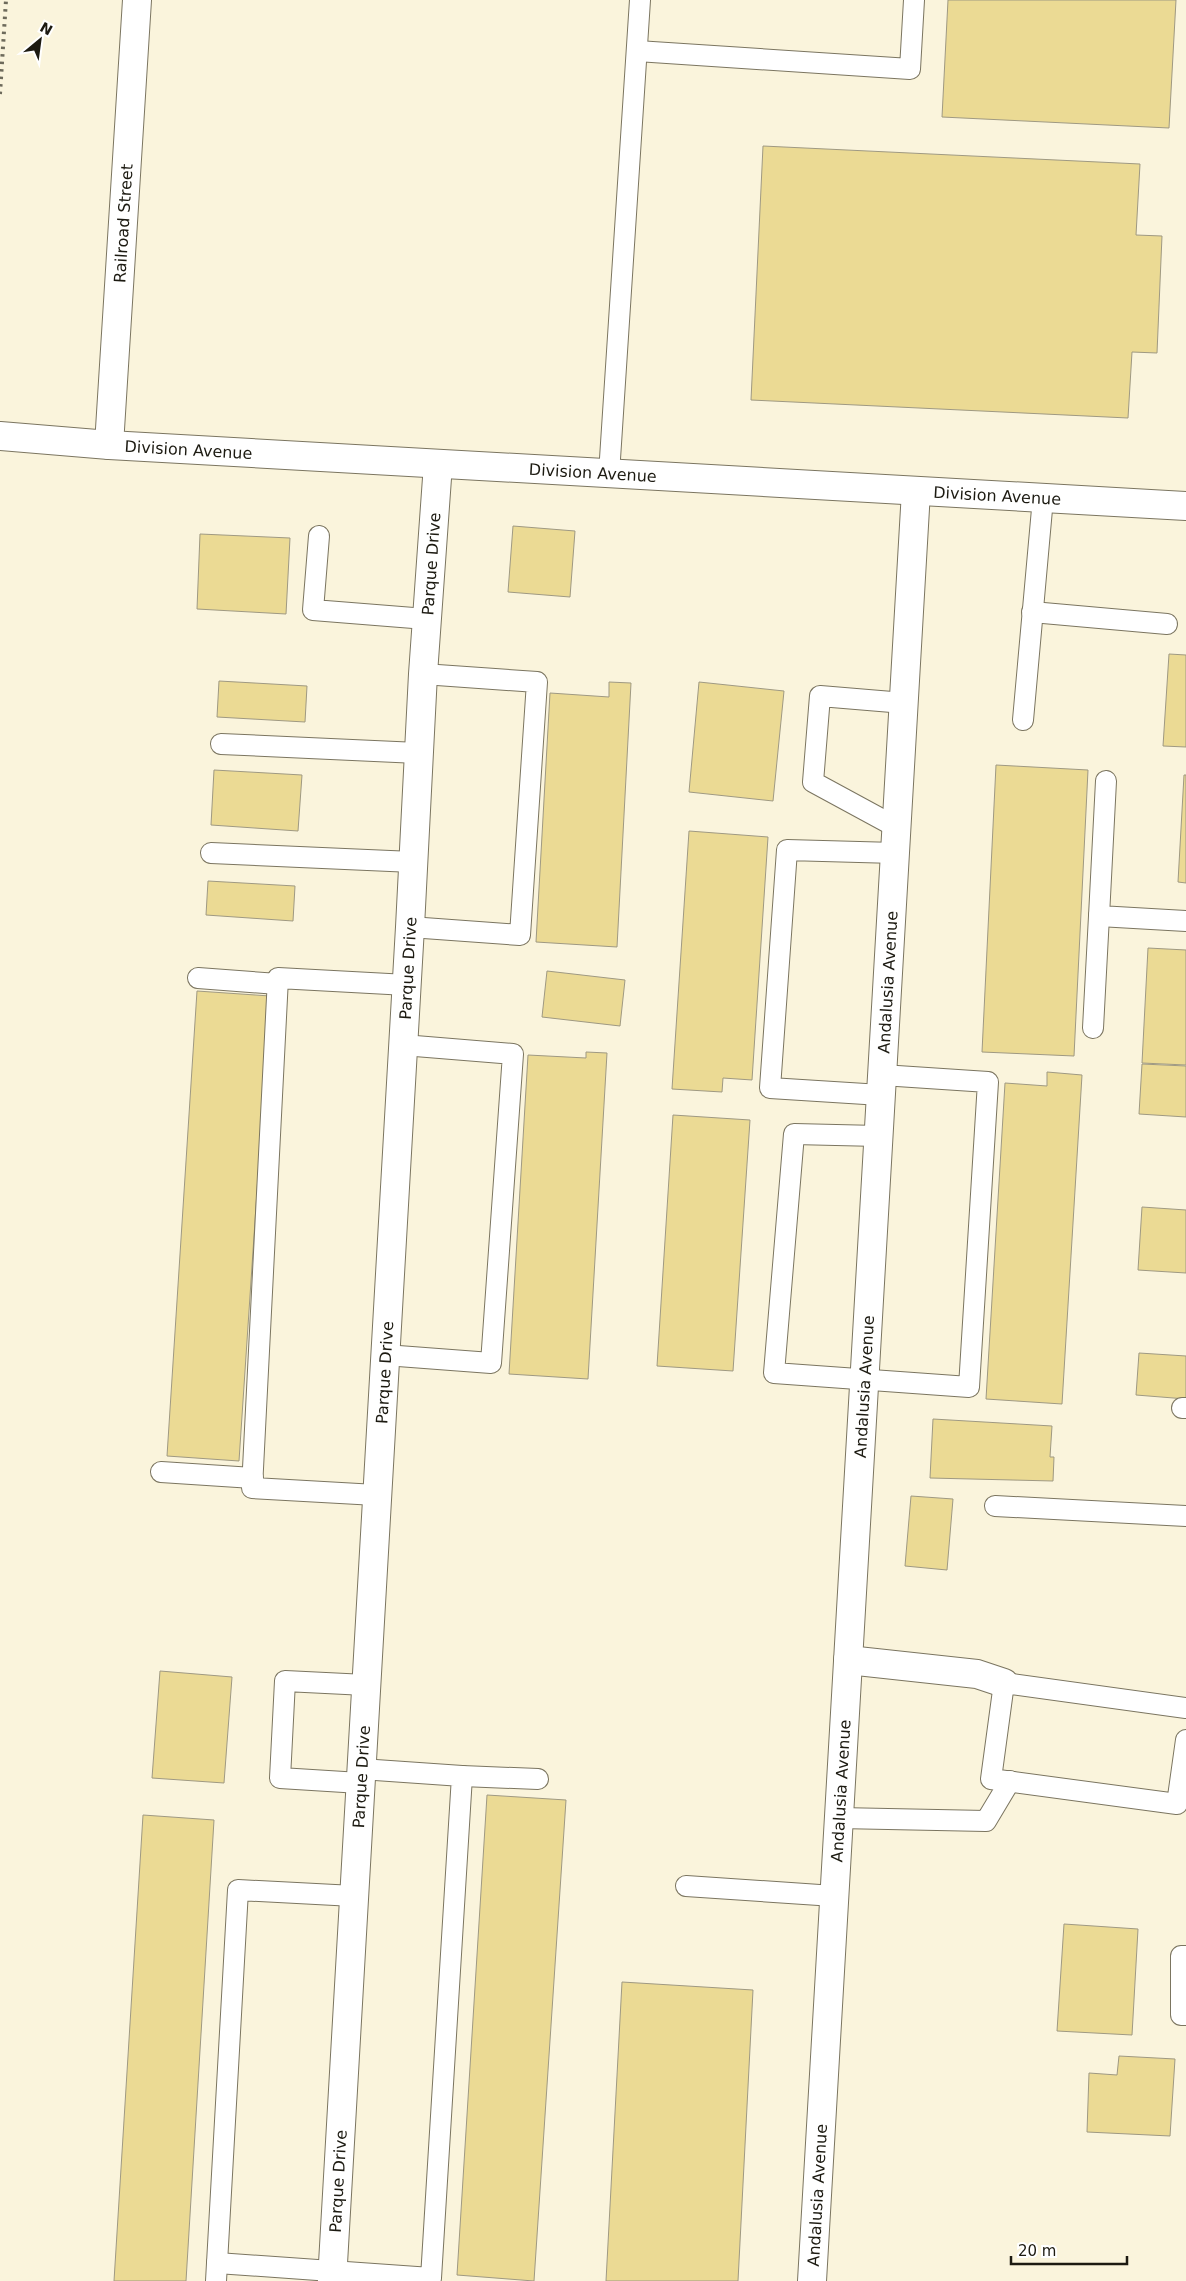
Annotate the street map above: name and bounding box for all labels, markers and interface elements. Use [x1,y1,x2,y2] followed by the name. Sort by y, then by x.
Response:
[15,15,65,65] north arrow
[37,19,55,38] text: N
[110,163,136,284] street label: Railroad Street
[124,436,253,463] street label: Division Avenue
[528,459,657,486] street label: Division Avenue
[933,482,1062,508] street label: Division Avenue
[418,512,444,616] street label: Parque Drive
[874,910,901,1054] street label: Andalusia Avenue
[395,916,420,1020] street label: Parque Drive
[850,1315,878,1458] street label: Andalusia Avenue
[372,1321,397,1424] street label: Parque Drive
[827,1719,854,1863] street label: Andalusia Avenue
[349,1725,373,1829] street label: Parque Drive
[803,2123,831,2267] street label: Andalusia Avenue
[325,2129,350,2233] street label: Parque Drive
[1011,2234,1127,2266] scale bar
[1018,2242,1056,2260] text: 20 m

